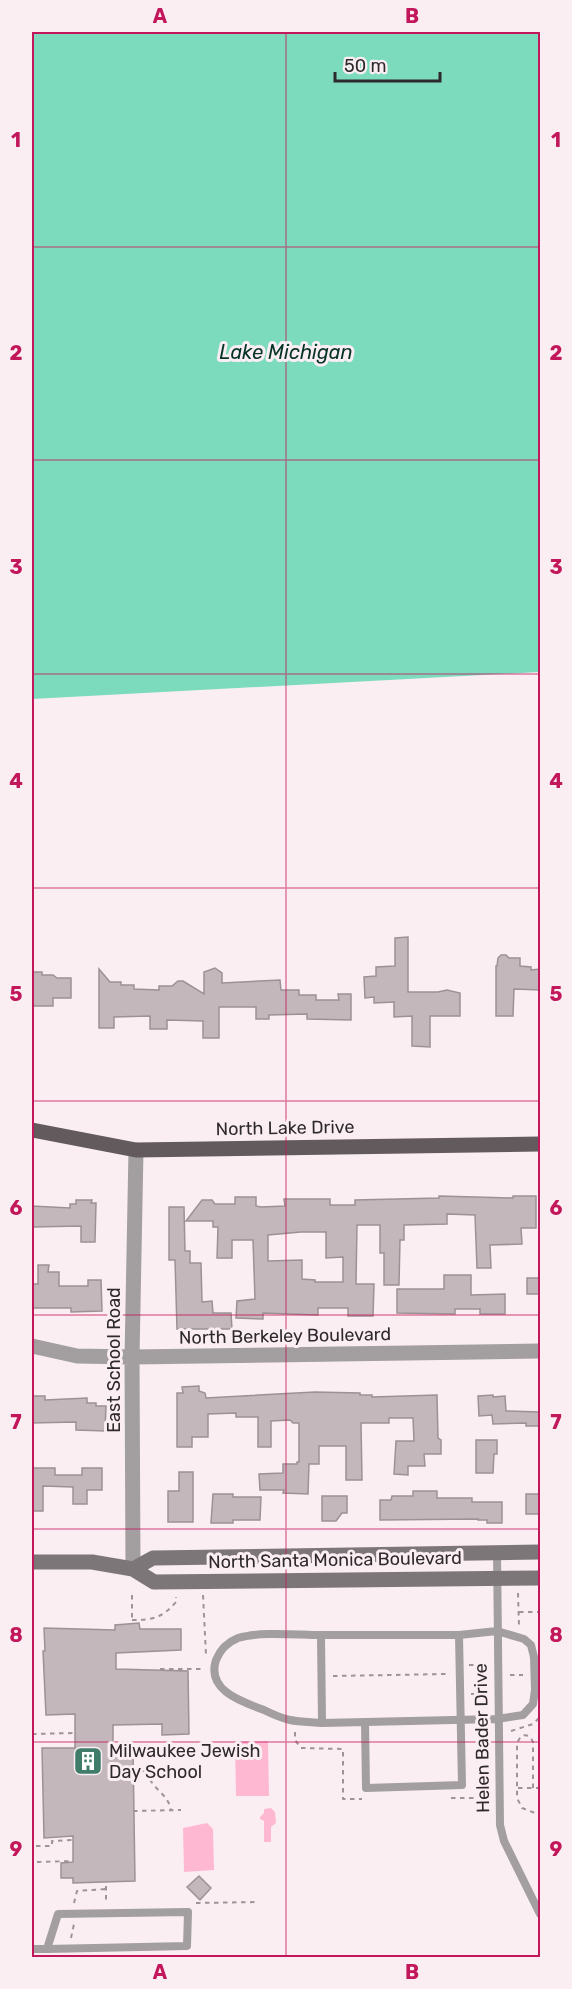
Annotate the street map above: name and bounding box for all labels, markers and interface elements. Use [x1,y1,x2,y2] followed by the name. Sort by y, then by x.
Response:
[153,4,168,28] text: A
[405,4,419,28] text: B
[335,45,440,83] scale bar
[344,55,387,77] text: 50 m
[11,128,21,152] text: 1
[551,128,561,152] text: 1
[219,340,353,364] water label: Lake Michigan
[10,341,23,365] text: 2
[550,341,563,365] text: 2
[9,555,23,579] text: 3
[549,555,563,579] text: 3
[9,769,23,793] text: 4
[549,769,563,793] text: 4
[10,982,23,1006] text: 5
[550,982,563,1006] text: 5
[215,1116,355,1140] street label: North Lake Drive
[9,1196,23,1220] text: 6
[549,1196,563,1220] text: 6
[103,1287,125,1433] street label: East School Road
[179,1323,391,1349] street label: North Berkeley Boulevard
[10,1410,22,1434] text: 7
[550,1410,562,1434] text: 7
[208,1547,462,1573] street label: North Santa Monica Boulevard
[9,1623,23,1647] text: 8
[549,1623,563,1647] text: 8
[470,1663,494,1813] street label: Helen Bader Drive
[109,1740,261,1783] place label: Milwaukee Jewish Day School
[72,1745,104,1777] building icon: Milwaukee Jewish Day School
[10,1837,23,1861] text: 9
[550,1837,563,1861] text: 9
[153,1960,168,1984] text: A
[405,1960,419,1984] text: B

